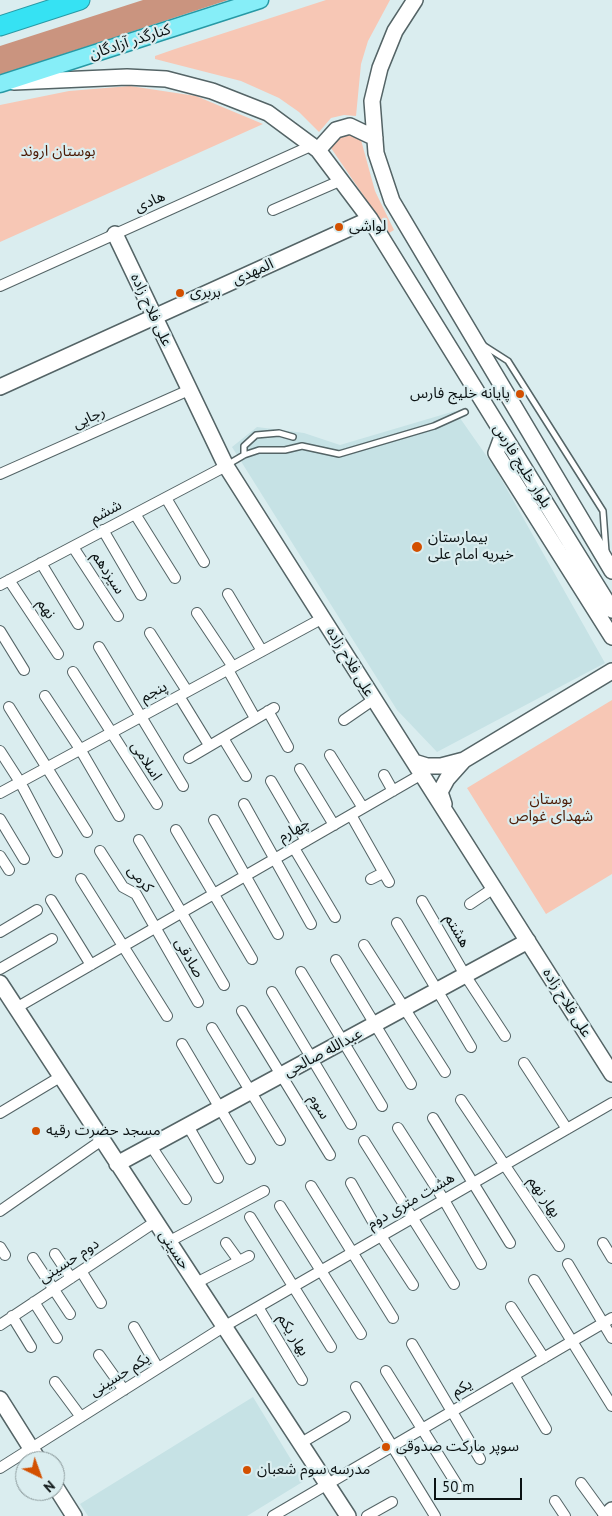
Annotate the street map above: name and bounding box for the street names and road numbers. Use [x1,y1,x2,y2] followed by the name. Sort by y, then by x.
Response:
[87,20,173,64] street label: کنارگذر آزادگان
[132,187,168,217] street label: هادی
[230,255,276,289] street label: المهدی
[126,271,176,349] street label: علی فلاح زاده
[70,403,108,433] street label: رجایی
[489,421,555,511] street label: بلوار خلیج فارس
[87,496,125,528] street label: ششم
[88,548,128,598] street label: سیزدهم
[33,596,59,622] street label: نهم
[322,624,378,700] street label: علی فلاح زاده
[138,678,170,706] street label: پنجم
[127,738,165,784] street label: اسلامی
[275,814,313,846] street label: چهارم
[123,862,157,896] street label: کرمی
[440,911,474,951] street label: هشتم
[171,935,207,981] street label: صادقی
[539,965,595,1041] street label: علی فلاح زاده
[281,1025,365,1081] street label: عبدالله صالحی
[305,1091,333,1123] street label: سوم
[364,1169,458,1233] street label: هشت متری دوم
[524,1173,564,1221] street label: بهار نهم
[155,1227,193,1273] street label: حسینی
[35,1235,103,1287] street label: دوم حسینی
[273,1311,313,1359] street label: بهار یکم
[86,1349,154,1401] street label: یکم حسینی
[449,1375,475,1401] street label: یکم

